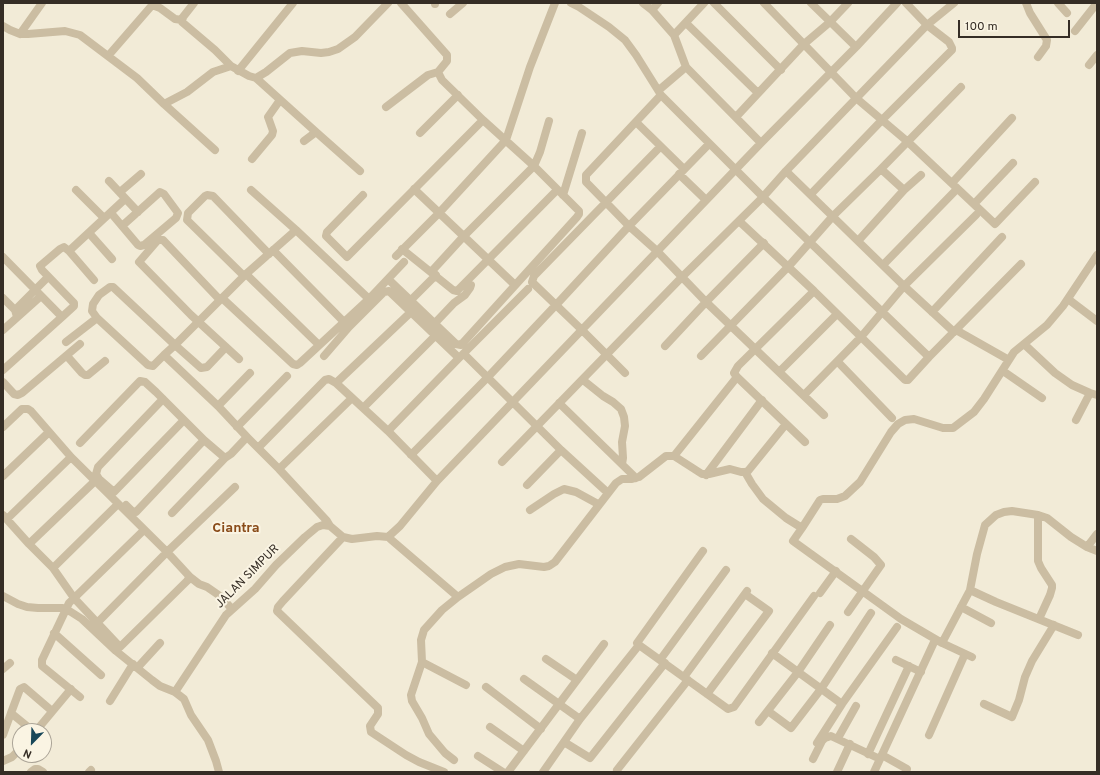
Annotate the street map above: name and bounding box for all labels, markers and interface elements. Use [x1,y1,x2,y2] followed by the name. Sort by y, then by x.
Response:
[960,12,1072,38] scale bar
[965,19,998,35] text: 100 m
[212,521,260,537] district label: Ciantra
[213,542,283,612] street label: JALAN SIMPUR
[12,723,52,763] north arrow
[21,745,34,761] text: N

